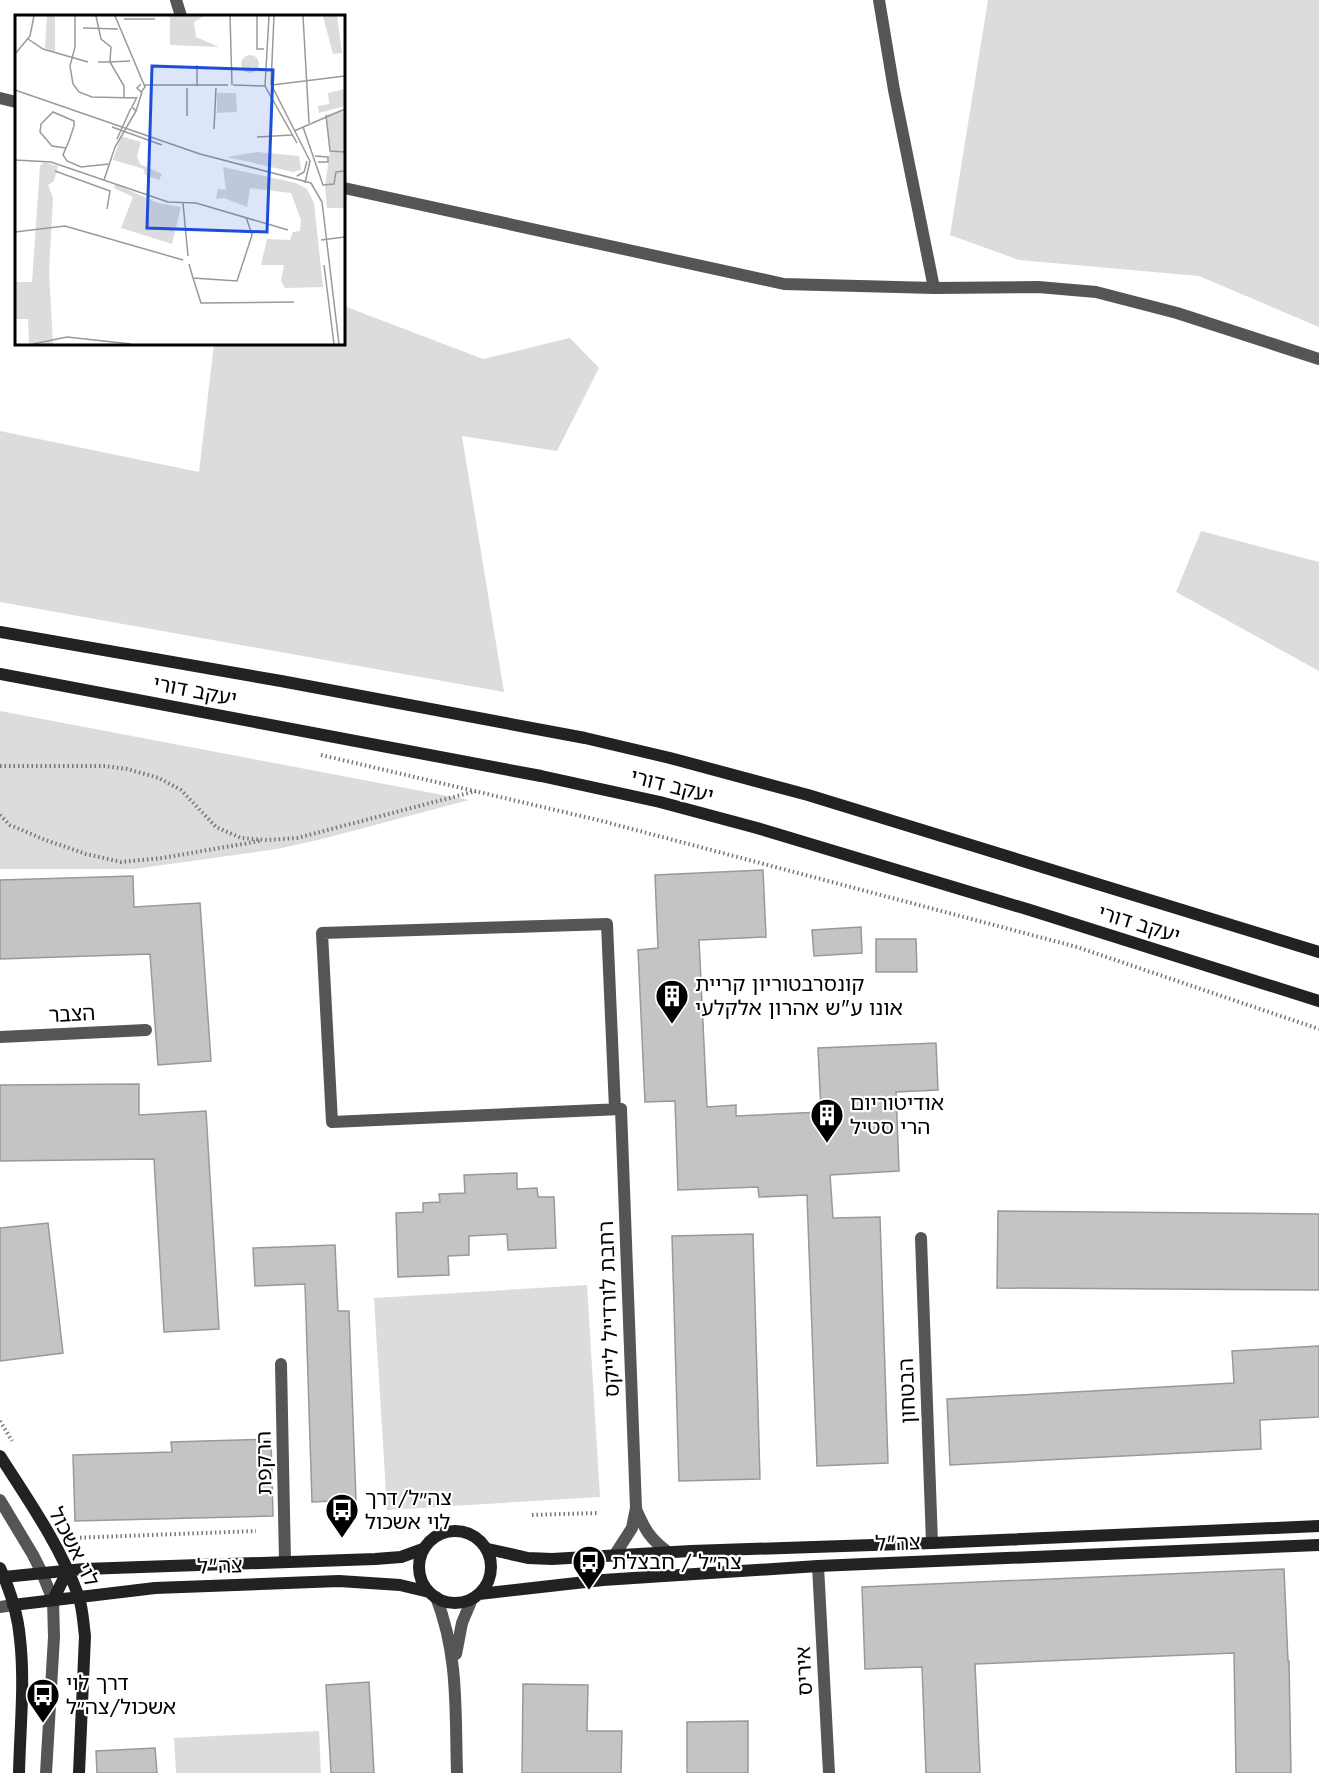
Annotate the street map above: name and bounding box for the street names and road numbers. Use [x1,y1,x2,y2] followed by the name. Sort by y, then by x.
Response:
[151,668,239,714] street label: יעקב דורי
[627,761,717,811] street label: יעקב דורי
[1094,897,1184,951] street label: יעקב דורי
[48,998,96,1030] street label: הצבר
[591,1220,627,1398] street label: רחבת לורדייל לייקס
[891,1358,923,1424] street label: הבטחון
[248,1431,280,1495] street label: הרקפת
[41,1502,107,1592] street label: לוי אשכול
[875,1527,921,1559] street label: צה"ל
[197,1550,243,1582] street label: צה"ל
[788,1646,820,1696] street label: איריס

